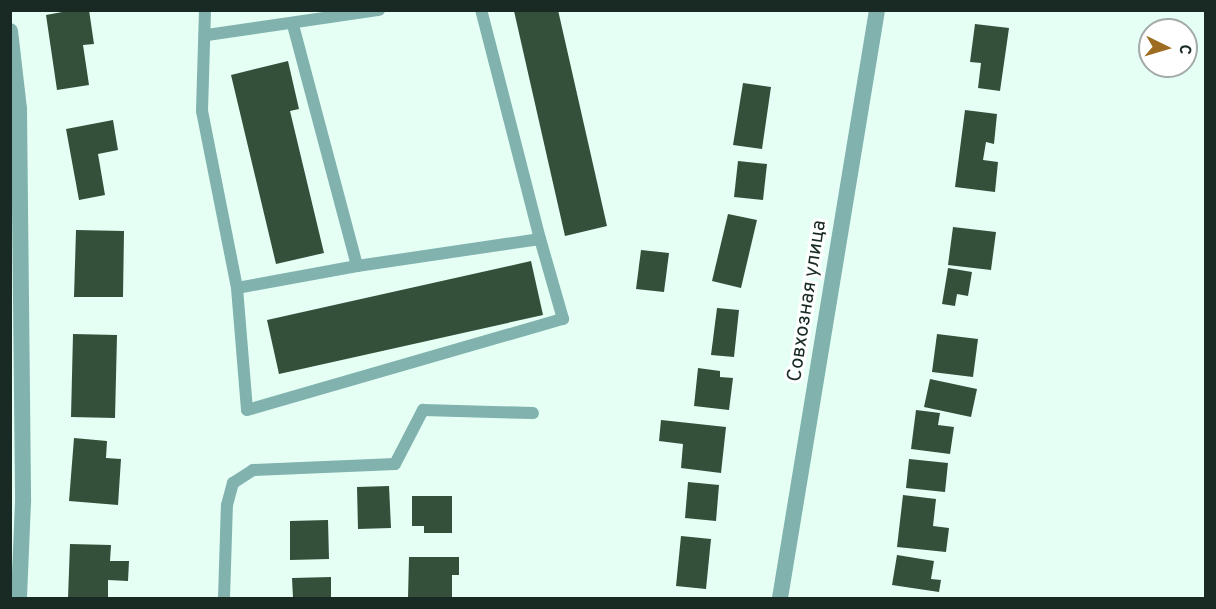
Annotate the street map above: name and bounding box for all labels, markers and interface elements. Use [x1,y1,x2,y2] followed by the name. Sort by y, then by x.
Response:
[1138,18,1198,78] north arrow
[1174,43,1194,55] text: С
[783,218,833,384] street label: Совхозная улица

